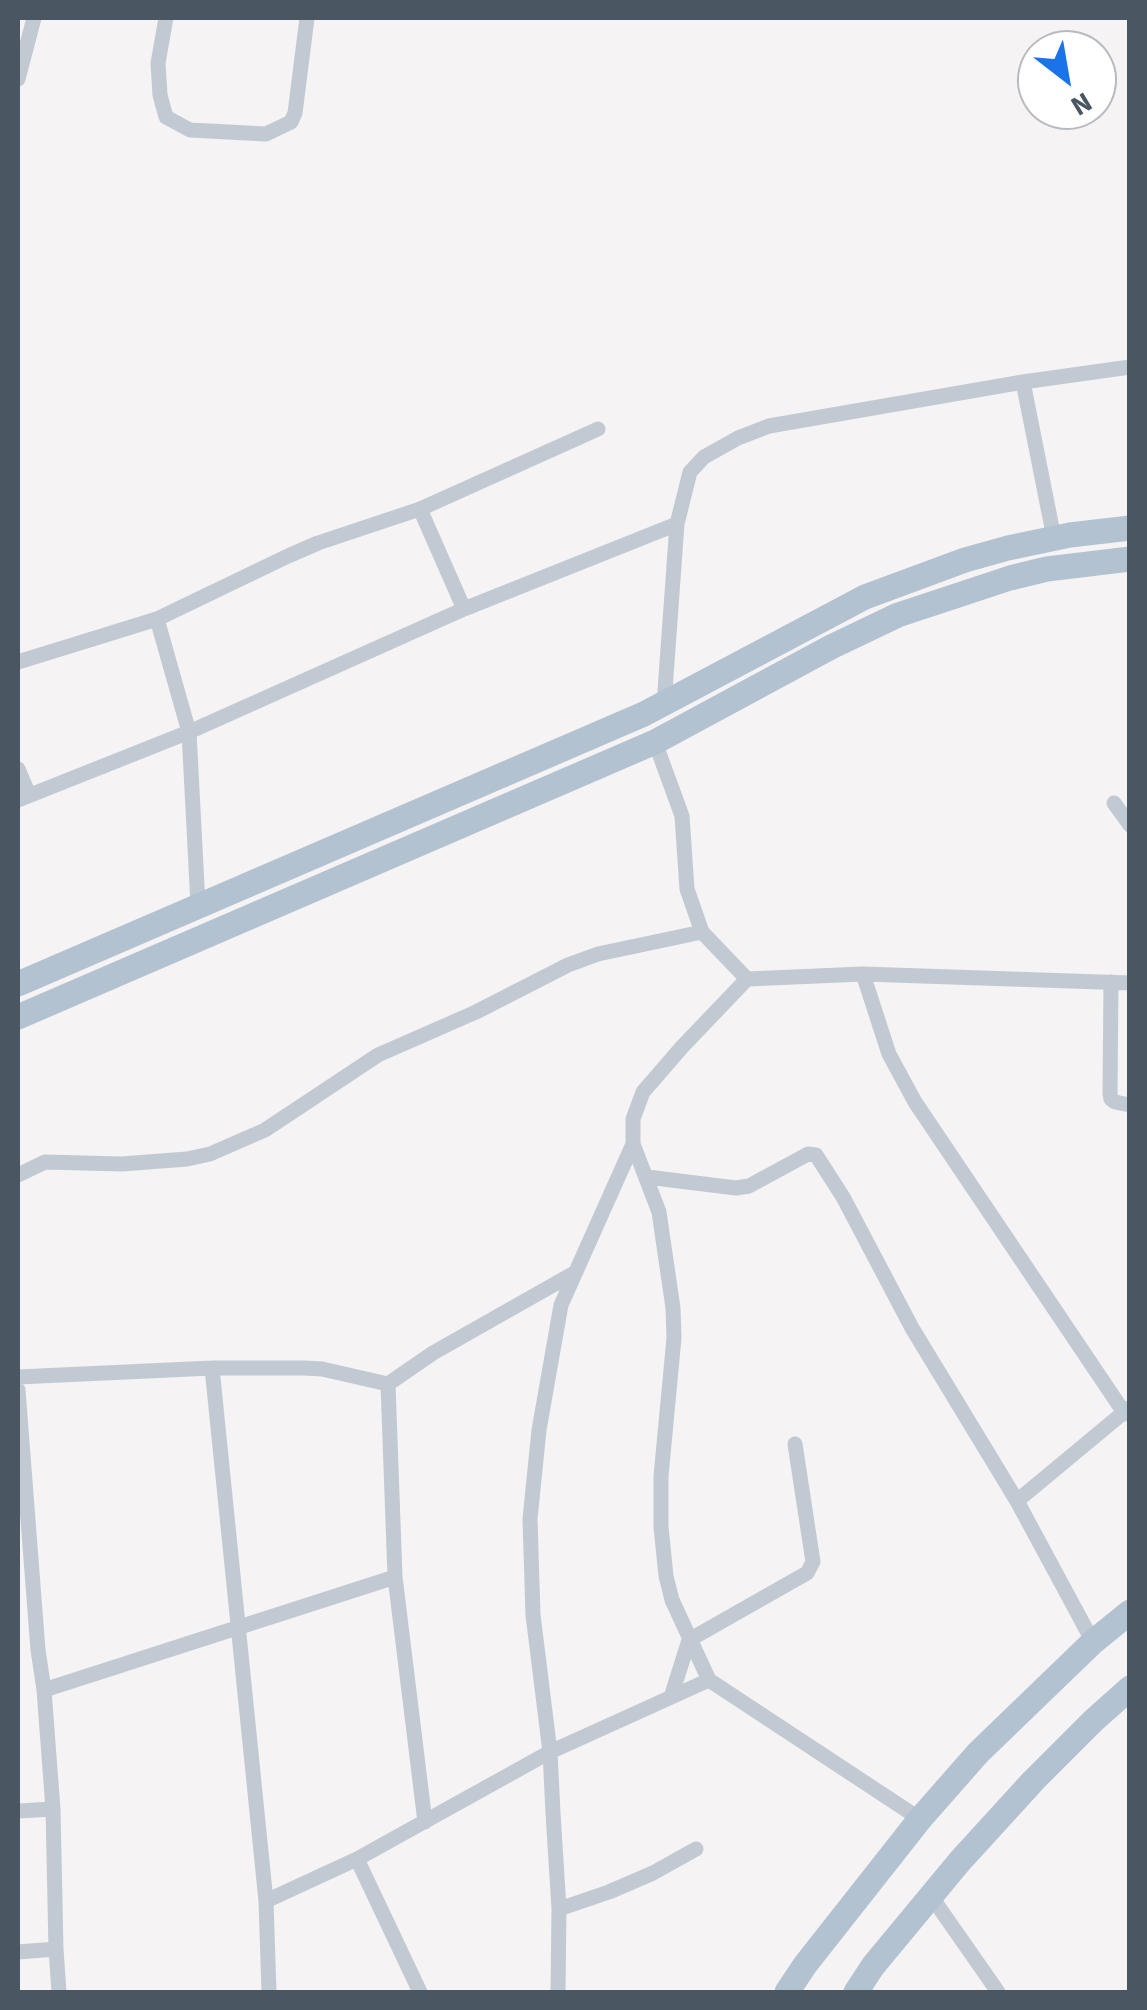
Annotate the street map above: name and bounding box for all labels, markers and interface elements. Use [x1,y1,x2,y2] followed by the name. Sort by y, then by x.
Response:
[1017,30,1117,130] north arrow
[1063,82,1100,126] text: N

